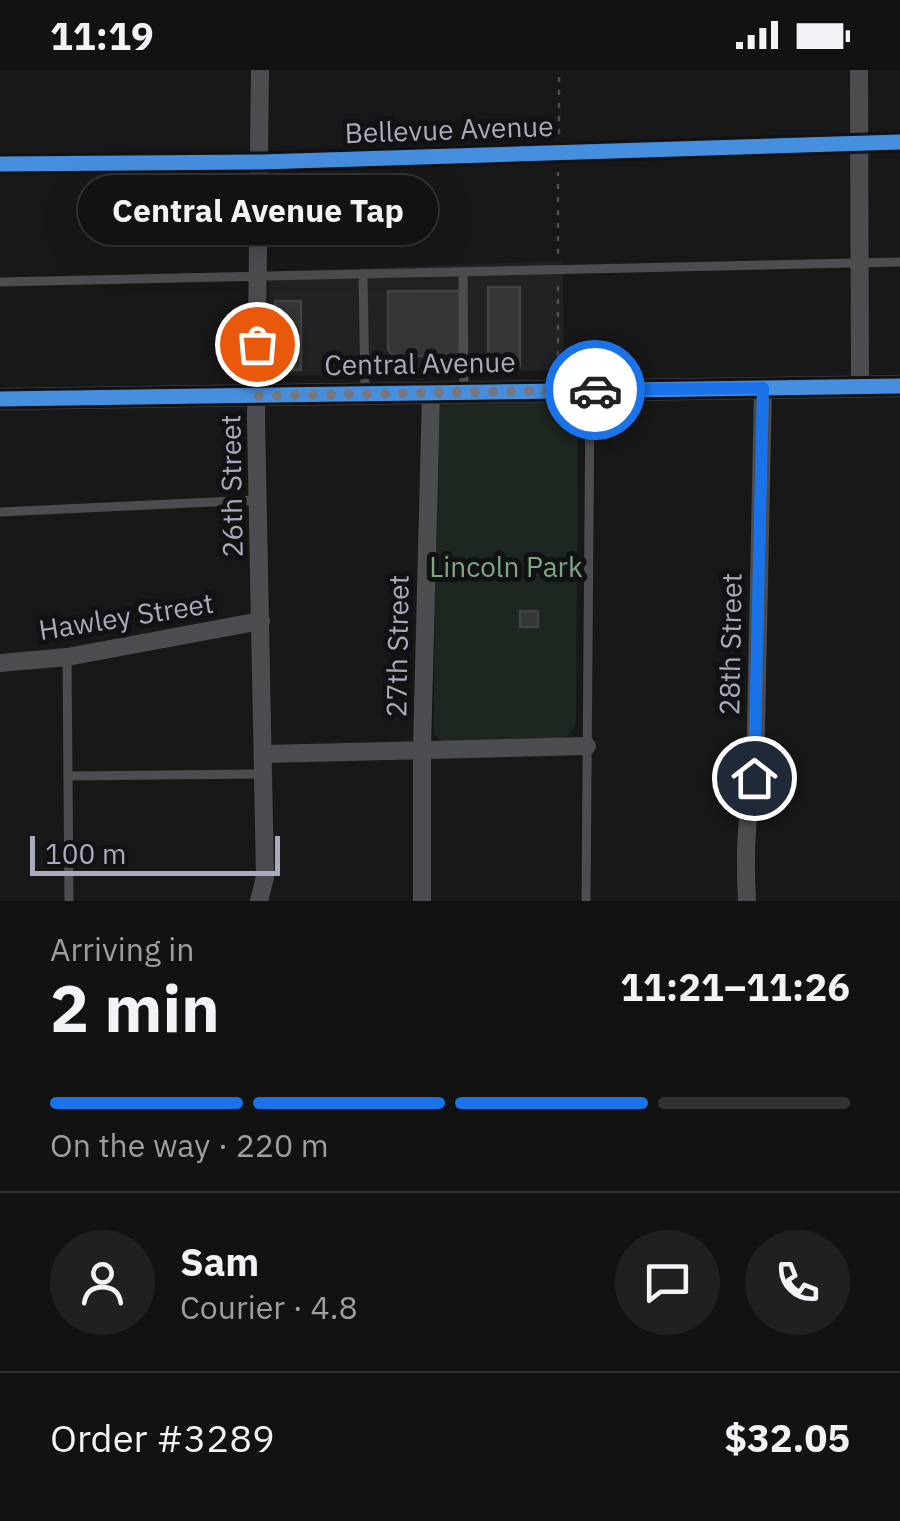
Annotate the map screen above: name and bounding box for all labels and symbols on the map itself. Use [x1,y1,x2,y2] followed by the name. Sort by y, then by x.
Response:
[344,107,554,151] street label: Bellevue Avenue
[77,174,437,244] callout: Central Avenue Tap
[215,302,300,387] pin
[545,340,645,440] courier
[324,343,516,383] street label: Central Avenue
[211,414,251,558] street label: 26th Street
[429,548,583,585] park label: Lincoln Park
[710,572,750,716] street label: 28th Street
[377,574,417,718] street label: 27th Street
[36,584,216,648] street label: Hawley Street
[712,736,797,821] pin
[30,831,280,876] scale bar

